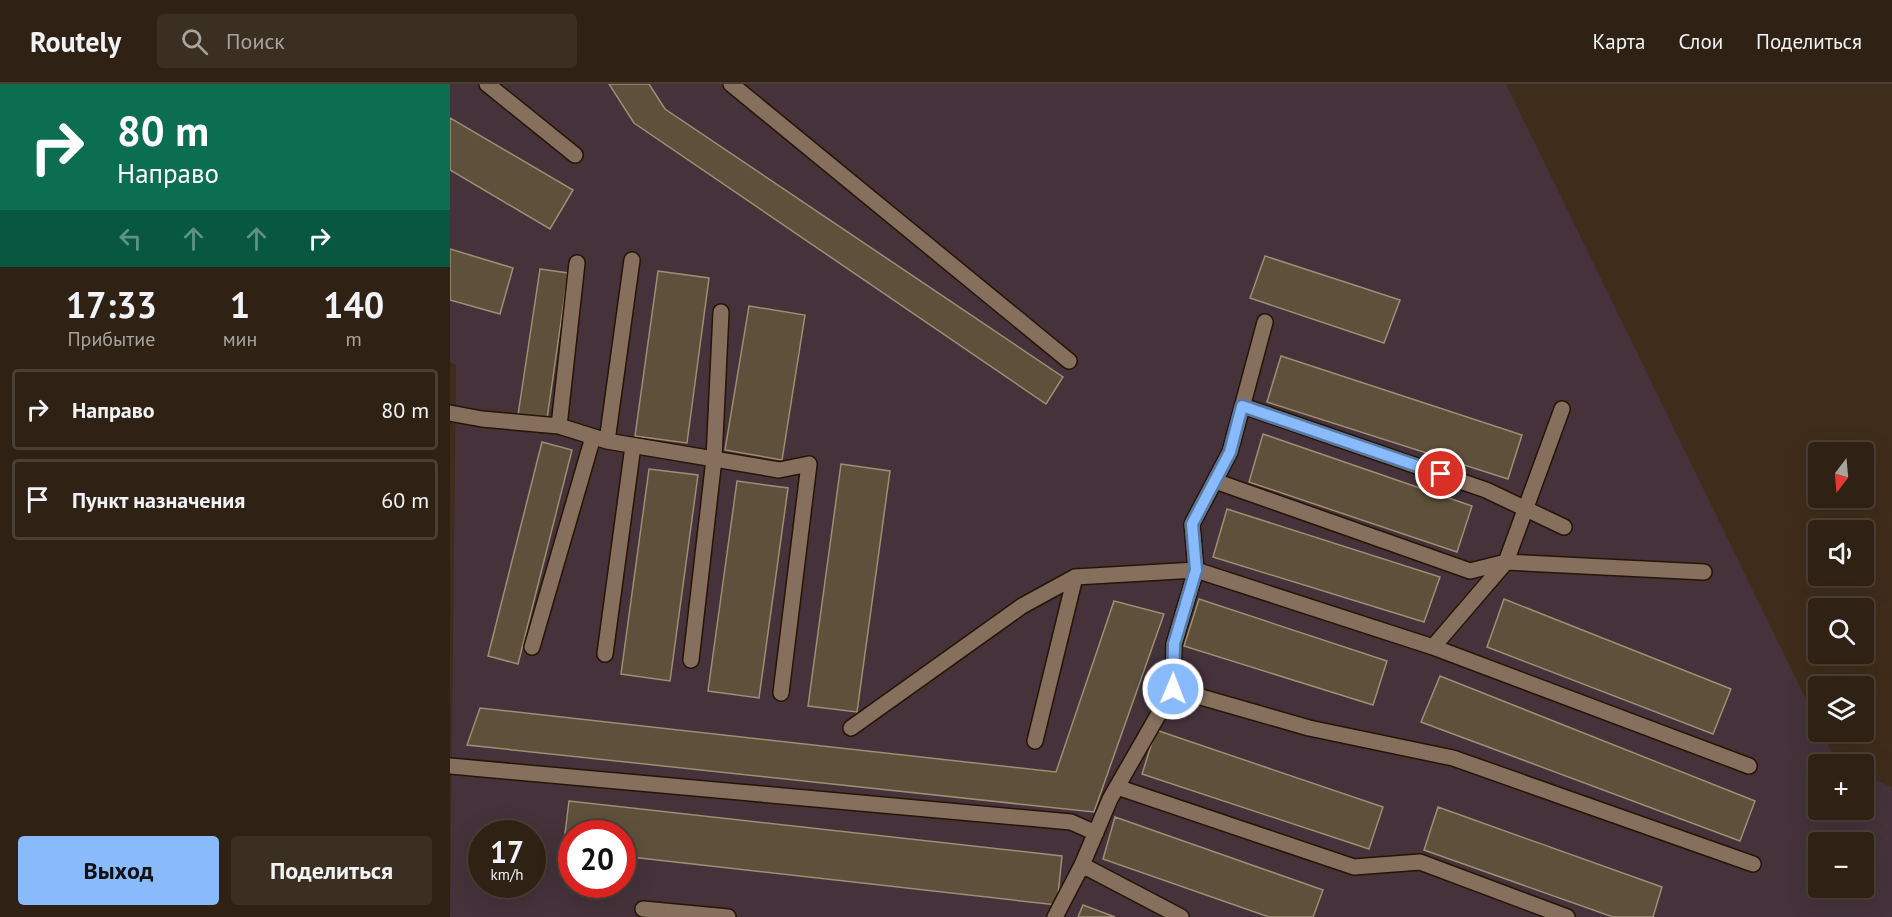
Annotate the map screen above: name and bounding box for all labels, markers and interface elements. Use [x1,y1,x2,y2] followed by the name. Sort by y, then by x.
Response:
[157,14,577,68] search box
[30,23,121,60] text: Routely
[178,25,211,58] icon: search
[226,27,285,55] text: Поиск
[1592,28,1645,55] text: Карта
[1678,28,1723,55] text: Слои
[1756,28,1862,55] text: Поделиться
[117,103,209,158] text: 80 m
[18,108,96,186] icon: right
[117,156,219,190] text: Направо
[114,222,147,255] icon: left
[177,222,210,255] icon: ahead
[240,222,273,255] icon: ahead
[303,222,336,255] icon: right
[66,281,157,328] text: 17:33
[230,281,250,328] text: 1
[323,281,384,328] text: 140
[67,326,155,352] text: Прибытие
[223,326,257,352] text: мин
[346,326,362,352] text: m
[21,393,54,426] icon: right
[72,396,155,424] text: Направо
[381,396,429,424] text: 80 m
[1808,442,1874,508] north arrow
[1808,442,1874,898] map controls
[1415,448,1466,499] pin
[1424,457,1457,490] icon: arrive
[21,483,54,516] icon: arrive
[72,486,245,514] text: Пункт назначения
[381,486,429,514] text: 60 m
[1808,520,1874,586] button: sound
[1808,598,1874,664] button: search
[1141,657,1205,721] position arrow
[1808,676,1874,742] button: layers
[1808,754,1874,820] button: +
[558,820,636,898] speed limit sign: 20
[490,832,524,871] text: 17
[1808,832,1874,898] button: −
[18,836,219,905] button: Выход
[231,836,432,905] button: Поделиться
[491,865,523,884] text: km/h

